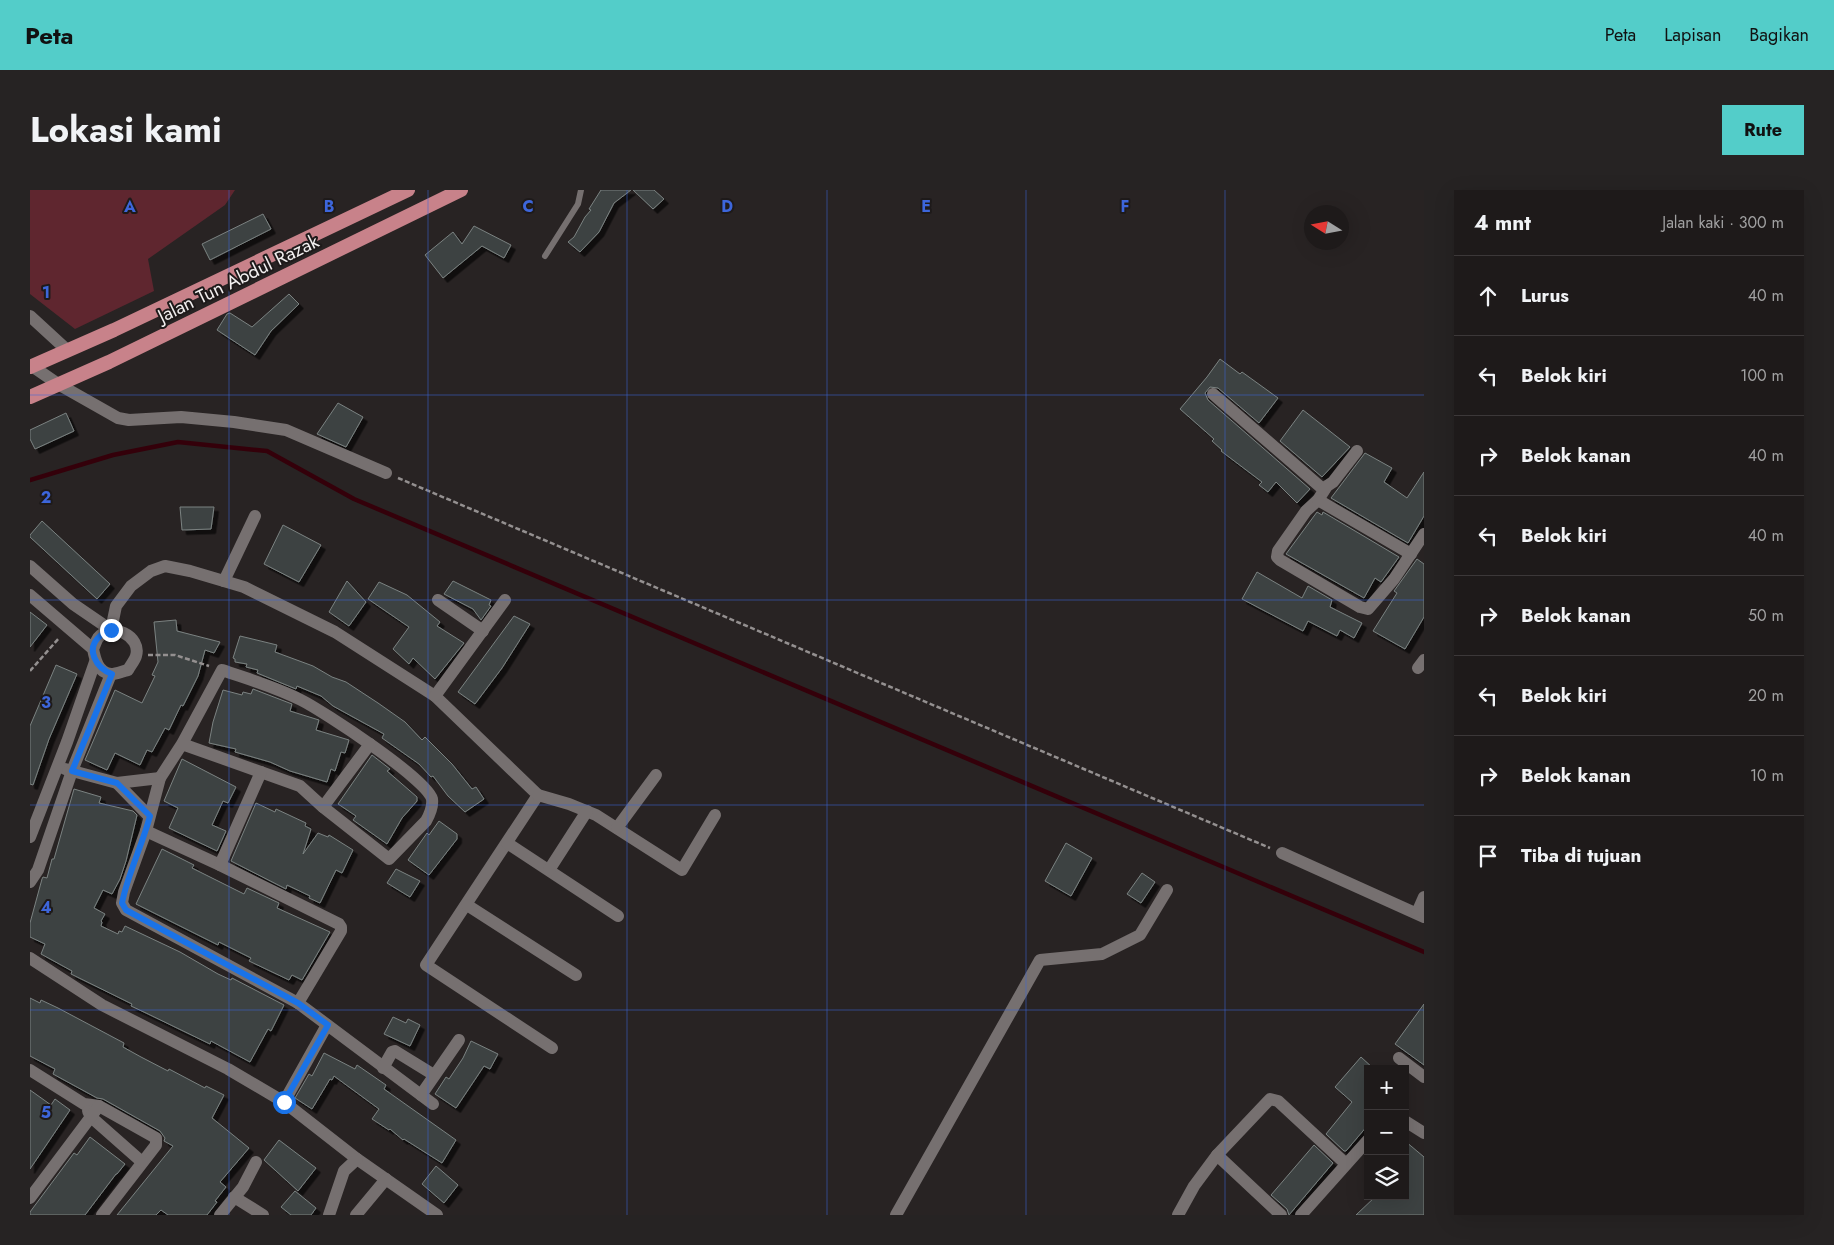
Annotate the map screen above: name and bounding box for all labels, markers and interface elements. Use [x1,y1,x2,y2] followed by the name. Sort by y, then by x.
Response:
[25,18,74,53] text: Peta
[1605,22,1636,48] text: Peta
[1664,22,1721,48] text: Lapisan
[1749,22,1809,48] text: Bagikan
[30,105,222,155] text: Lokasi kami
[1722,105,1804,155] button: Rute
[123,195,136,218] text: A
[324,195,334,218] text: B
[522,195,534,218] text: C
[721,195,733,218] text: D
[921,195,931,218] text: E
[1121,195,1129,218] text: F
[1304,205,1349,250] north arrow
[1474,208,1531,238] text: 4 mnt
[1662,211,1784,234] text: Jalan kaki · 300 m
[150,227,324,331] street label: Jalan Tun Abdul Razak
[42,281,50,304] text: 1
[1474,282,1502,310] icon: ahead
[1521,282,1569,309] text: Lurus
[1748,284,1784,307] text: 40 m
[1474,362,1502,390] icon: left
[1521,362,1607,389] text: Belok kiri
[1740,364,1784,387] text: 100 m
[1474,442,1502,470] icon: right
[1521,442,1631,469] text: Belok kanan
[1748,444,1784,467] text: 40 m
[41,486,51,509] text: 2
[1474,522,1502,550] icon: left
[1521,522,1607,549] text: Belok kiri
[1748,524,1784,547] text: 40 m
[1474,602,1502,630] icon: right
[1521,602,1631,629] text: Belok kanan
[1748,604,1784,627] text: 50 m
[100,619,123,642] route end
[1474,682,1502,710] icon: left
[1521,682,1607,709] text: Belok kiri
[1748,684,1784,707] text: 20 m
[41,691,51,714] text: 3
[1474,762,1502,790] icon: right
[1521,762,1631,789] text: Belok kanan
[1750,764,1784,787] text: 10 m
[1474,842,1502,870] icon: arrive
[1521,842,1641,869] text: Tiba di tujuan
[40,896,52,919] text: 4
[1364,1065,1409,1200] map controls
[1364,1065,1409,1110] button: +
[273,1091,296,1114] route start
[41,1101,51,1124] text: 5
[1364,1110,1409,1155] button: −
[1364,1155,1409,1200] button: layers

